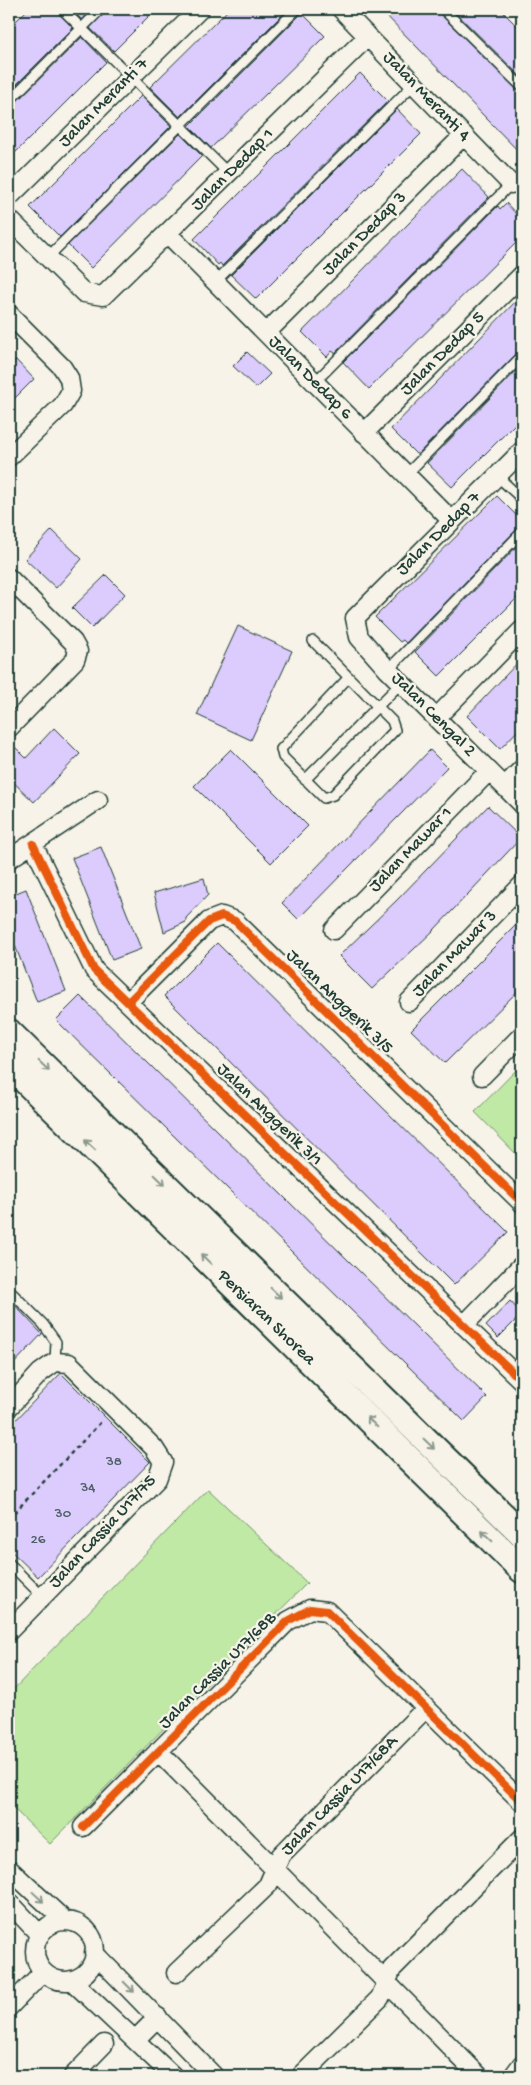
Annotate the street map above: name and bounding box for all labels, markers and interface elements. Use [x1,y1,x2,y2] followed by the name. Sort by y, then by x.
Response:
[378,48,475,147] street label: Jalan Meranti 4
[55,53,154,152] street label: Jalan Meranti 7
[187,124,279,216] street label: Jalan Dedap 1
[319,188,411,280] street label: Jalan Dedap 3
[397,308,489,400] street label: Jalan Dedap 5
[264,332,357,425] street label: Jalan Dedap 6
[393,487,486,580] street label: Jalan Dedap 7
[386,668,480,762] street label: Jalan Cengal 2
[365,803,457,897] street label: Jalan Mawar 1
[408,906,502,1002] street label: Jalan Mawar 3
[281,945,397,1059] street label: Jalan Anggerik 3/5
[212,1059,326,1171] street label: Jalan Anggerik 3/1
[37,1060,50,1072] one-way arrow
[84,1139,96,1151] one-way arrow
[153,1173,165,1185] one-way arrow
[199,1253,212,1265] one-way arrow
[212,1265,320,1371] street label: Persiaran Shorea
[269,1287,282,1299] one-way arrow
[365,1416,378,1428] one-way arrow
[423,1437,435,1449] one-way arrow
[105,1453,122,1471] house number: 38
[45,1471,161,1593] street label: Jalan Cassia U17/75
[80,1479,95,1497] house number: 34
[54,1505,72,1523] house number: 30
[481,1530,494,1542] one-way arrow
[31,1531,46,1549] house number: 26
[155,1608,281,1734] street label: Jalan Cassia U17/68B
[277,1731,404,1860] street label: Jalan Cassia U17/68A
[31,1891,44,1903] one-way arrow
[123,1981,135,1994] one-way arrow

